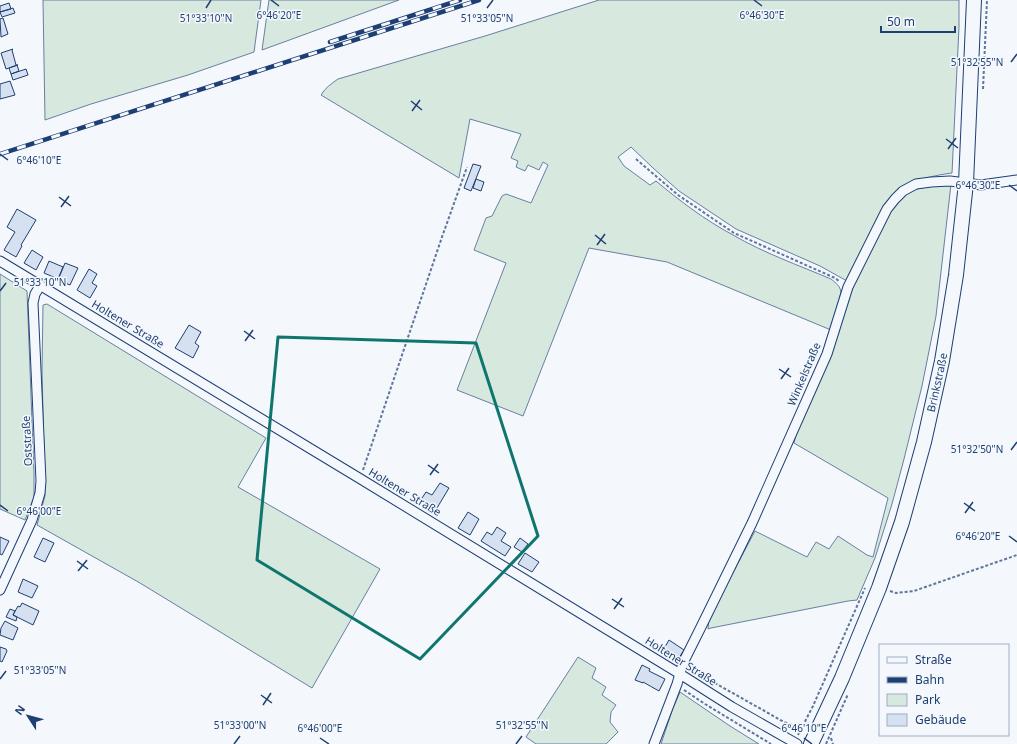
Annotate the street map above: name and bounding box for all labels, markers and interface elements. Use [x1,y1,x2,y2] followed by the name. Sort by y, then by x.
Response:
[257,8,301,22] text: 6°46'20"E
[740,8,784,22] text: 6°46'30"E
[881,8,955,34] scale bar
[180,11,232,25] text: 51°33'10"N
[461,11,513,25] text: 51°33'05"N
[887,13,915,30] text: 50 m
[951,55,1003,69] text: 51°32'55"N
[17,153,61,167] text: 6°46'10"E
[956,178,1000,192] text: 6°46'30"E
[14,275,66,289] text: 51°33'10"N
[89,296,167,351] street label: Holtener Straße
[783,340,824,408] street label: Winkelstraße
[923,352,950,413] street label: Brinkstraße
[18,415,35,467] street label: Oststraße
[951,442,1003,456] text: 51°32'50"N
[366,464,444,519] street label: Holtener Straße
[17,504,61,518] text: 6°46'00"E
[956,529,1000,543] text: 6°46'20"E
[643,633,720,689] street label: Holtener Straße
[879,644,1009,736] legend
[915,651,952,668] text: Straße
[14,663,66,677] text: 51°33'05"N
[915,671,944,688] text: Bahn
[915,691,941,708] text: Park
[8,696,48,736] north arrow
[11,702,28,718] text: N
[915,711,966,728] text: Gebäude
[214,718,266,732] text: 51°33'00"N
[496,718,548,732] text: 51°32'55"N
[298,721,342,735] text: 6°46'00"E
[782,721,826,735] text: 6°46'10"E

